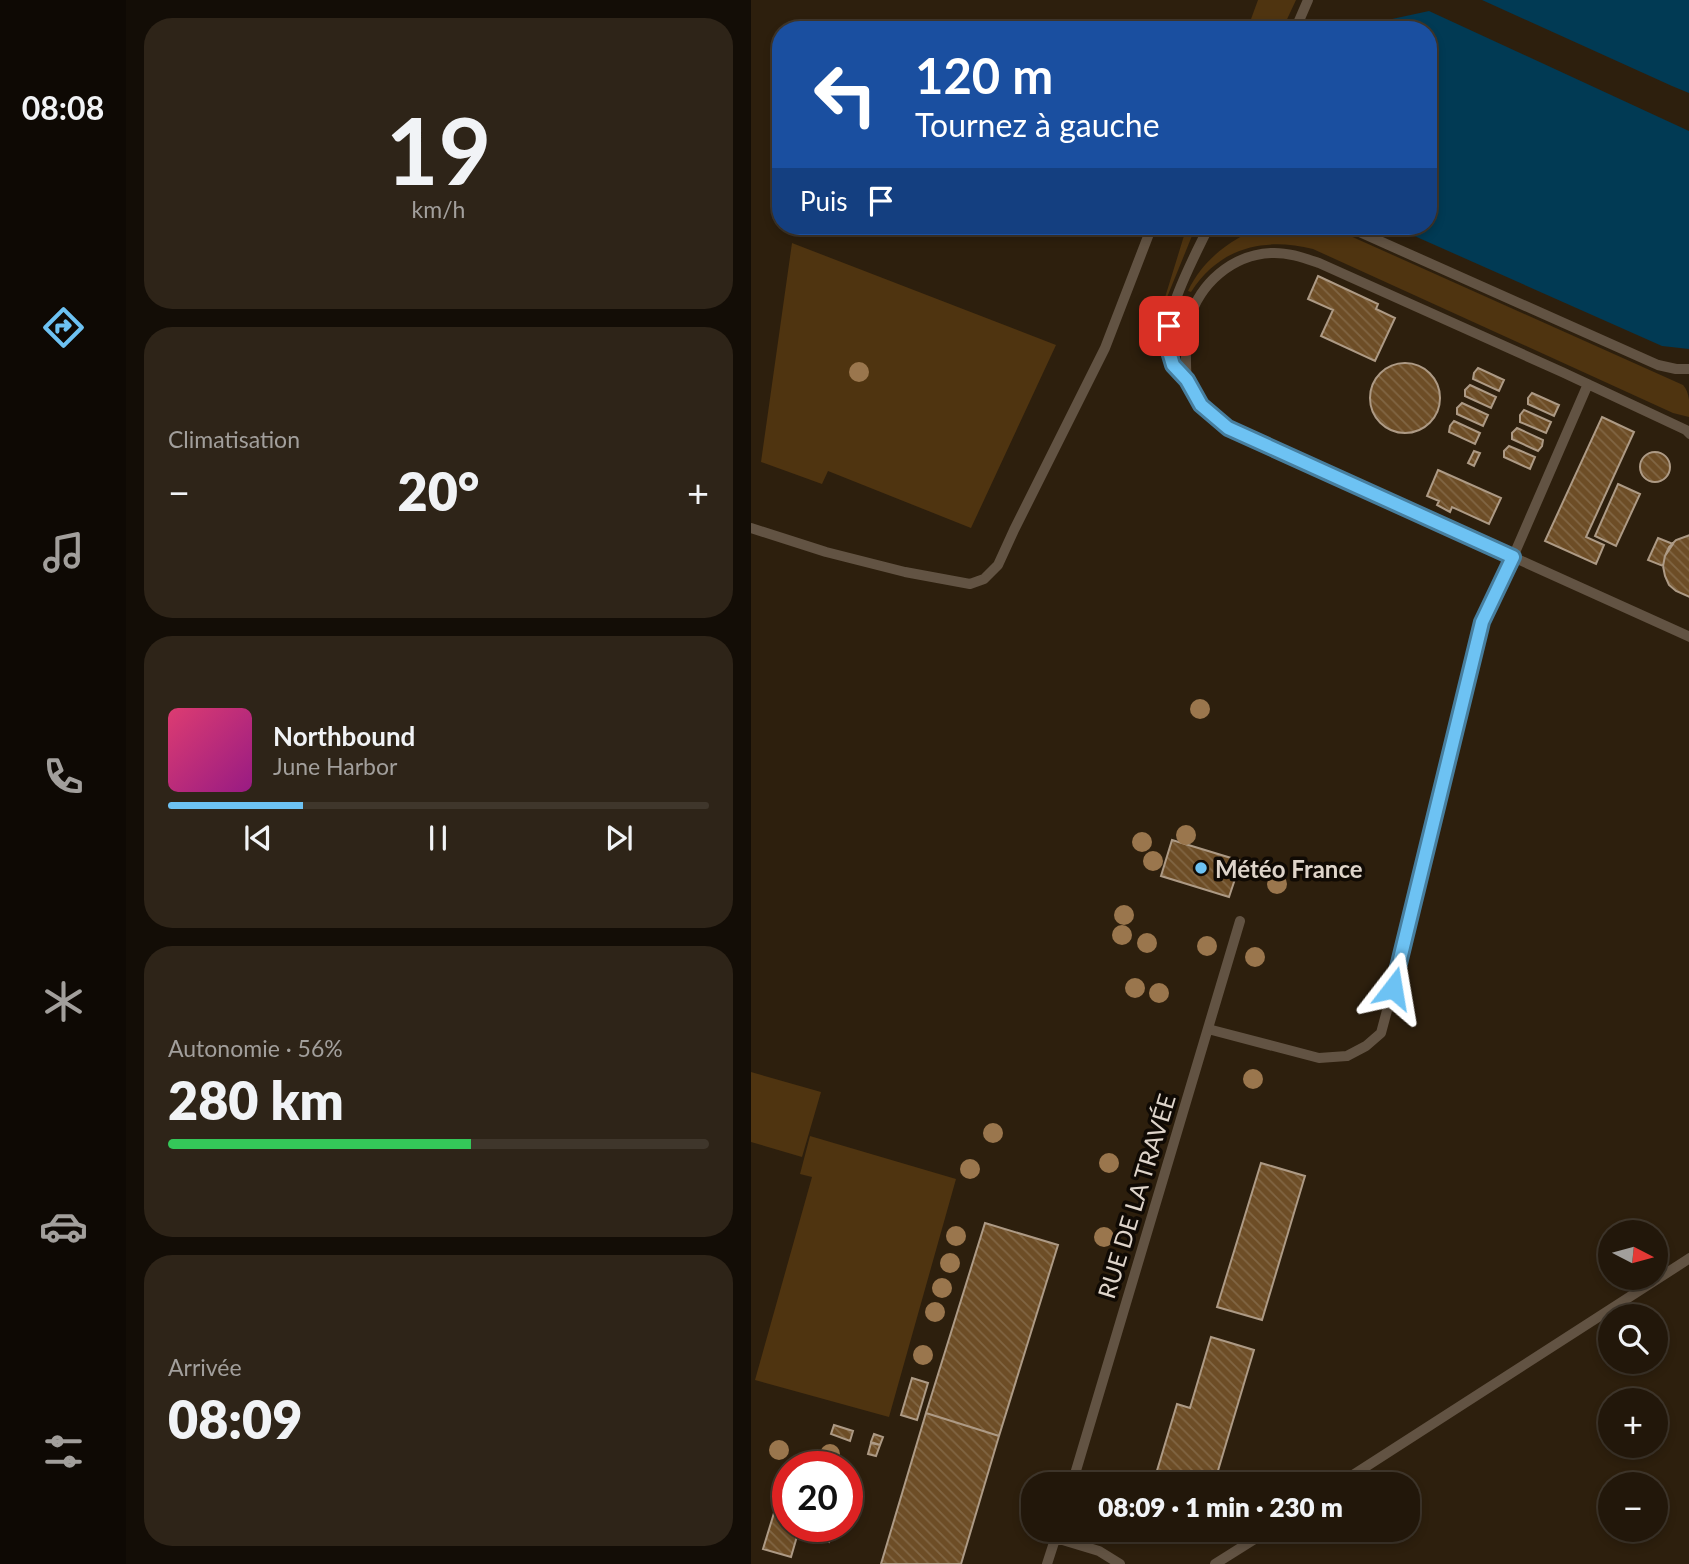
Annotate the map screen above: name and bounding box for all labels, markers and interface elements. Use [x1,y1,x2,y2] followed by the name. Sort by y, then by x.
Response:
[915,46,1053,104] text: 120 m
[800,49,891,140] icon: left
[22,88,104,127] text: 08:08
[386,95,491,204] text: 19
[915,105,1160,144] text: Tournez à gauche
[862,182,900,220] icon: arrive
[800,185,848,217] text: Puis
[412,195,465,223] text: km/h
[1139,296,1199,356] pin
[39,303,88,352] icon: directions
[1150,307,1188,345] icon: arrive
[168,425,300,453] text: Climatisation
[398,460,479,522] text: 20°
[168,469,190,515] text: −
[687,469,709,515] text: +
[39,528,88,577] icon: music
[273,720,415,752] text: Northbound
[39,752,88,801] icon: phone
[273,752,397,780] text: June Harbor
[239,819,277,857] icon: previous
[419,819,457,857] icon: pause
[600,819,638,857] icon: next
[1215,854,1363,883] place label: Météo France
[1193,860,1209,876] marker: Météo France
[1356,951,1430,1025] position arrow
[39,977,88,1026] icon: climate
[168,1034,343,1062] text: Autonomie · 56%
[168,1069,344,1131] text: 280 km
[1091,1090,1181,1302] street label: RUE DE LA TRAVÉE
[39,1202,88,1251] icon: car
[1598,1220,1668,1290] north arrow
[1598,1220,1668,1542] map controls
[1598,1304,1668,1374] button: search
[168,1353,242,1381] text: Arrivée
[168,1388,302,1450] text: 08:09
[1598,1388,1668,1458] button: +
[39,1427,88,1476] icon: filters
[772,1451,863,1542] speed limit sign: 20
[1598,1472,1668,1542] button: −
[1098,1491,1343,1523] text: 08:09 · 1 min · 230 m

